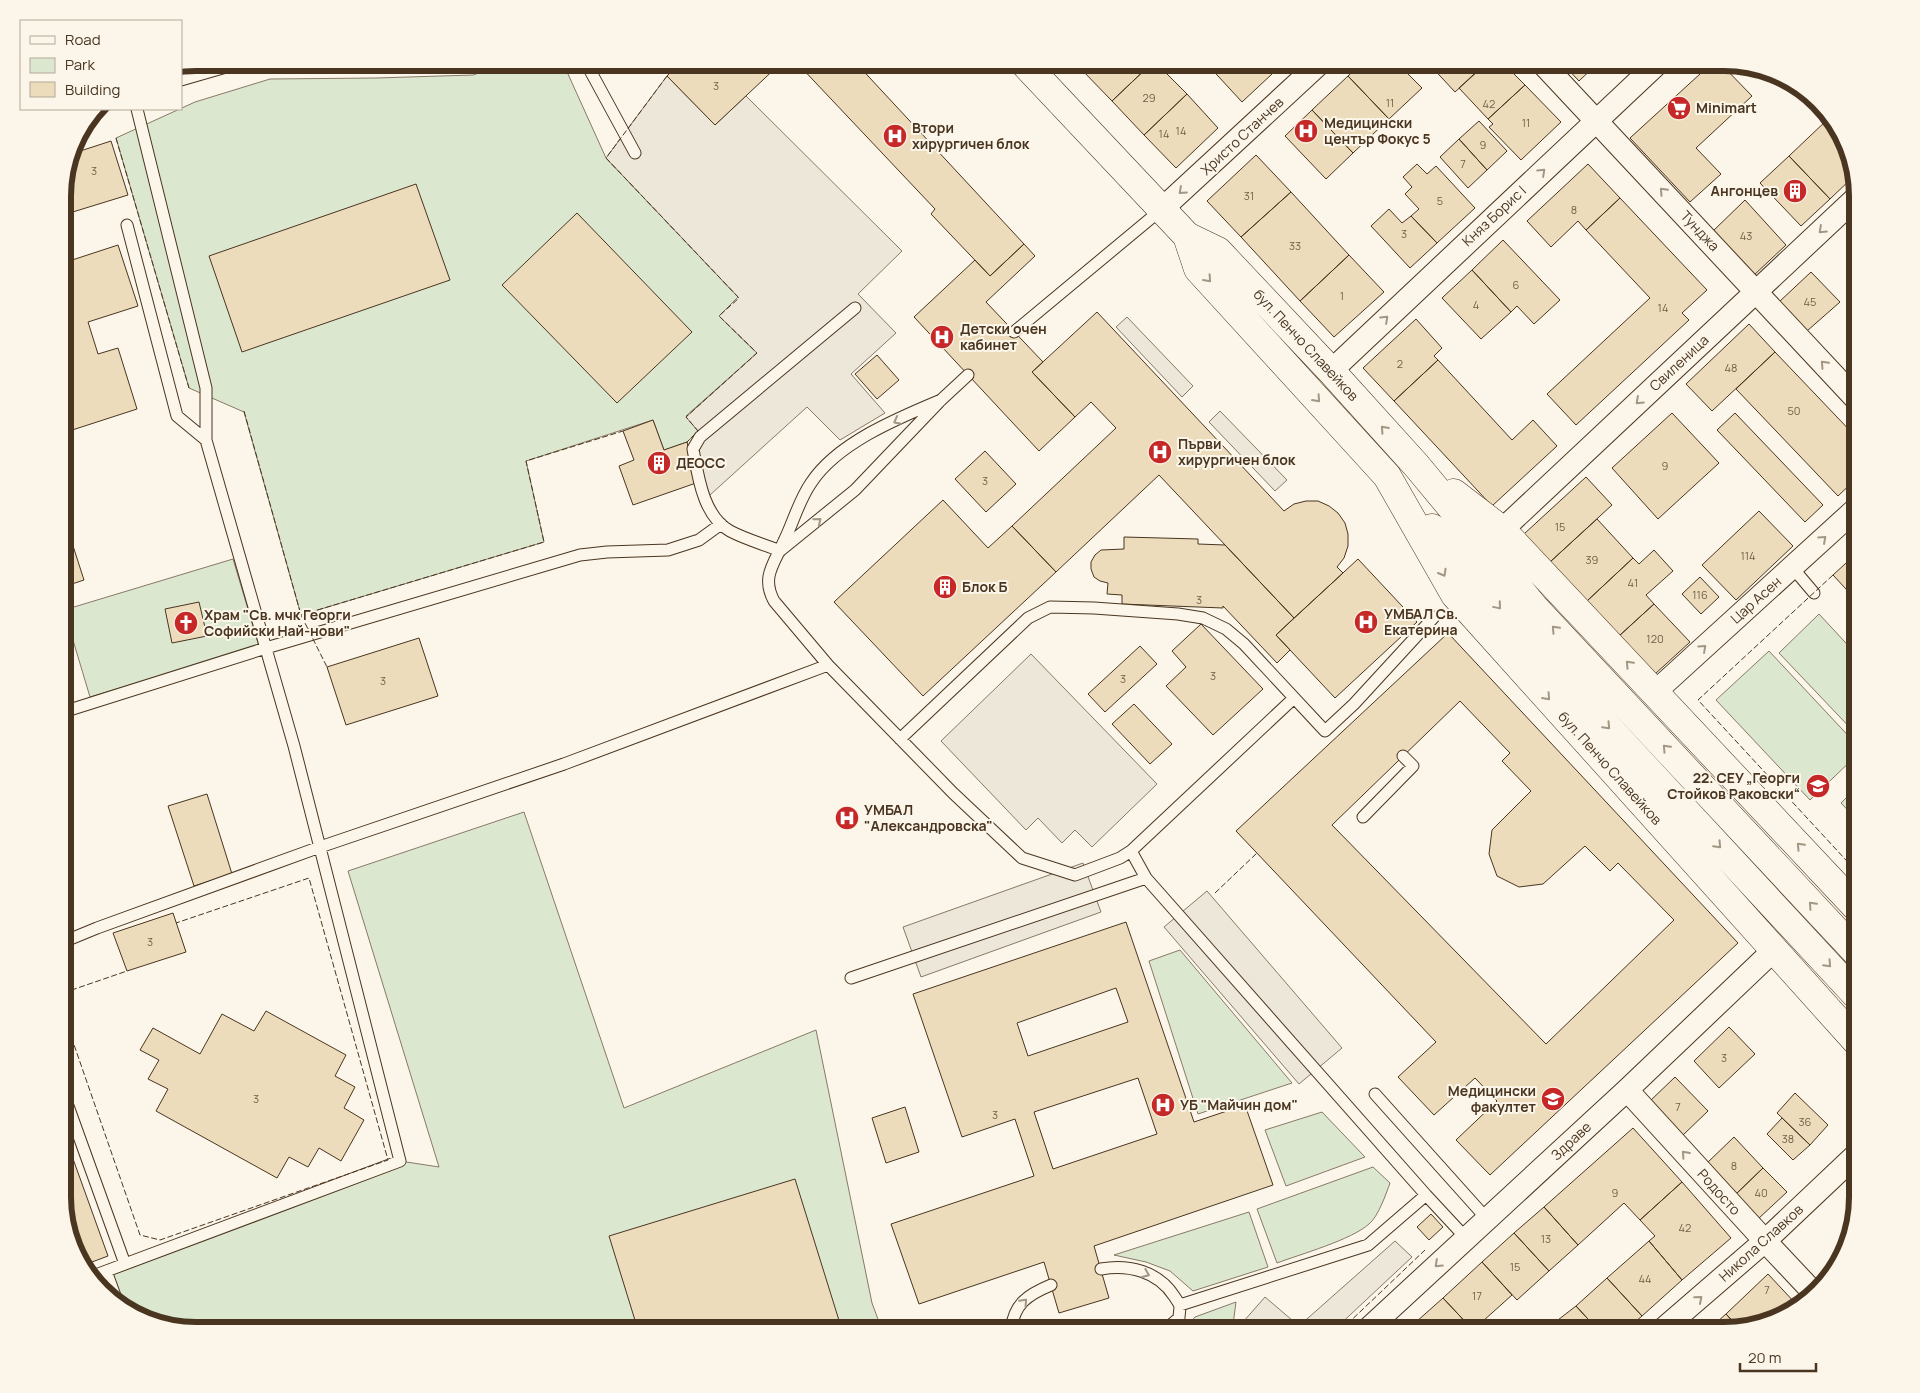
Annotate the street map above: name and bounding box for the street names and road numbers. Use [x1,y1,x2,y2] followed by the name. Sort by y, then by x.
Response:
[1196,92,1287,179] street label: Христо Станчев
[1458,181,1530,250] street label: Княз Борис I
[1677,206,1724,255] street label: Тунджа
[1250,285,1364,405] street label: бул. Пенчо Славейков
[1645,330,1712,395] street label: Свиленица
[1726,572,1785,627] street label: Цар Асен
[1554,707,1667,829] street label: бул. Пенчо Славейков
[1546,1117,1595,1164] street label: Здраве
[1694,1164,1745,1219] street label: Родосто
[1714,1199,1807,1286] street label: Никола Славков

